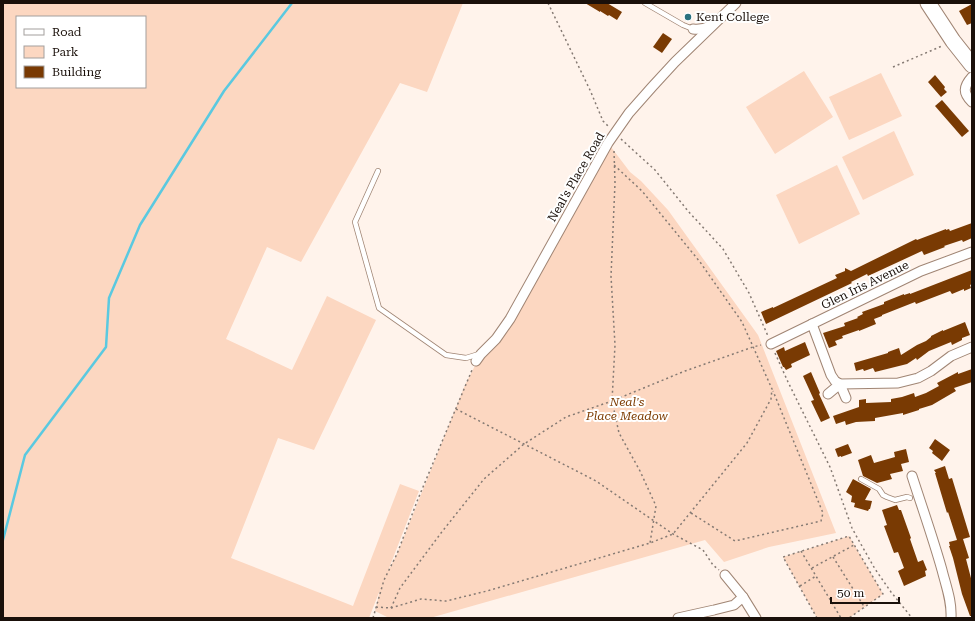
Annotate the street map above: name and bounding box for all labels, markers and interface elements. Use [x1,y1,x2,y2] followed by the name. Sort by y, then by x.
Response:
[696,10,770,24] place label: Kent College
[683,12,693,22] marker: Kent College
[16,16,146,88] legend
[52,25,82,39] text: Road
[52,45,79,59] text: Park
[52,65,101,79] text: Building
[545,129,607,224] street label: Neal's Place Road
[819,258,911,312] street label: Glen Iris Avenue
[585,395,669,423] park label: Neal's Place Meadow
[831,579,899,605] scale bar
[837,586,864,600] text: 50 m

